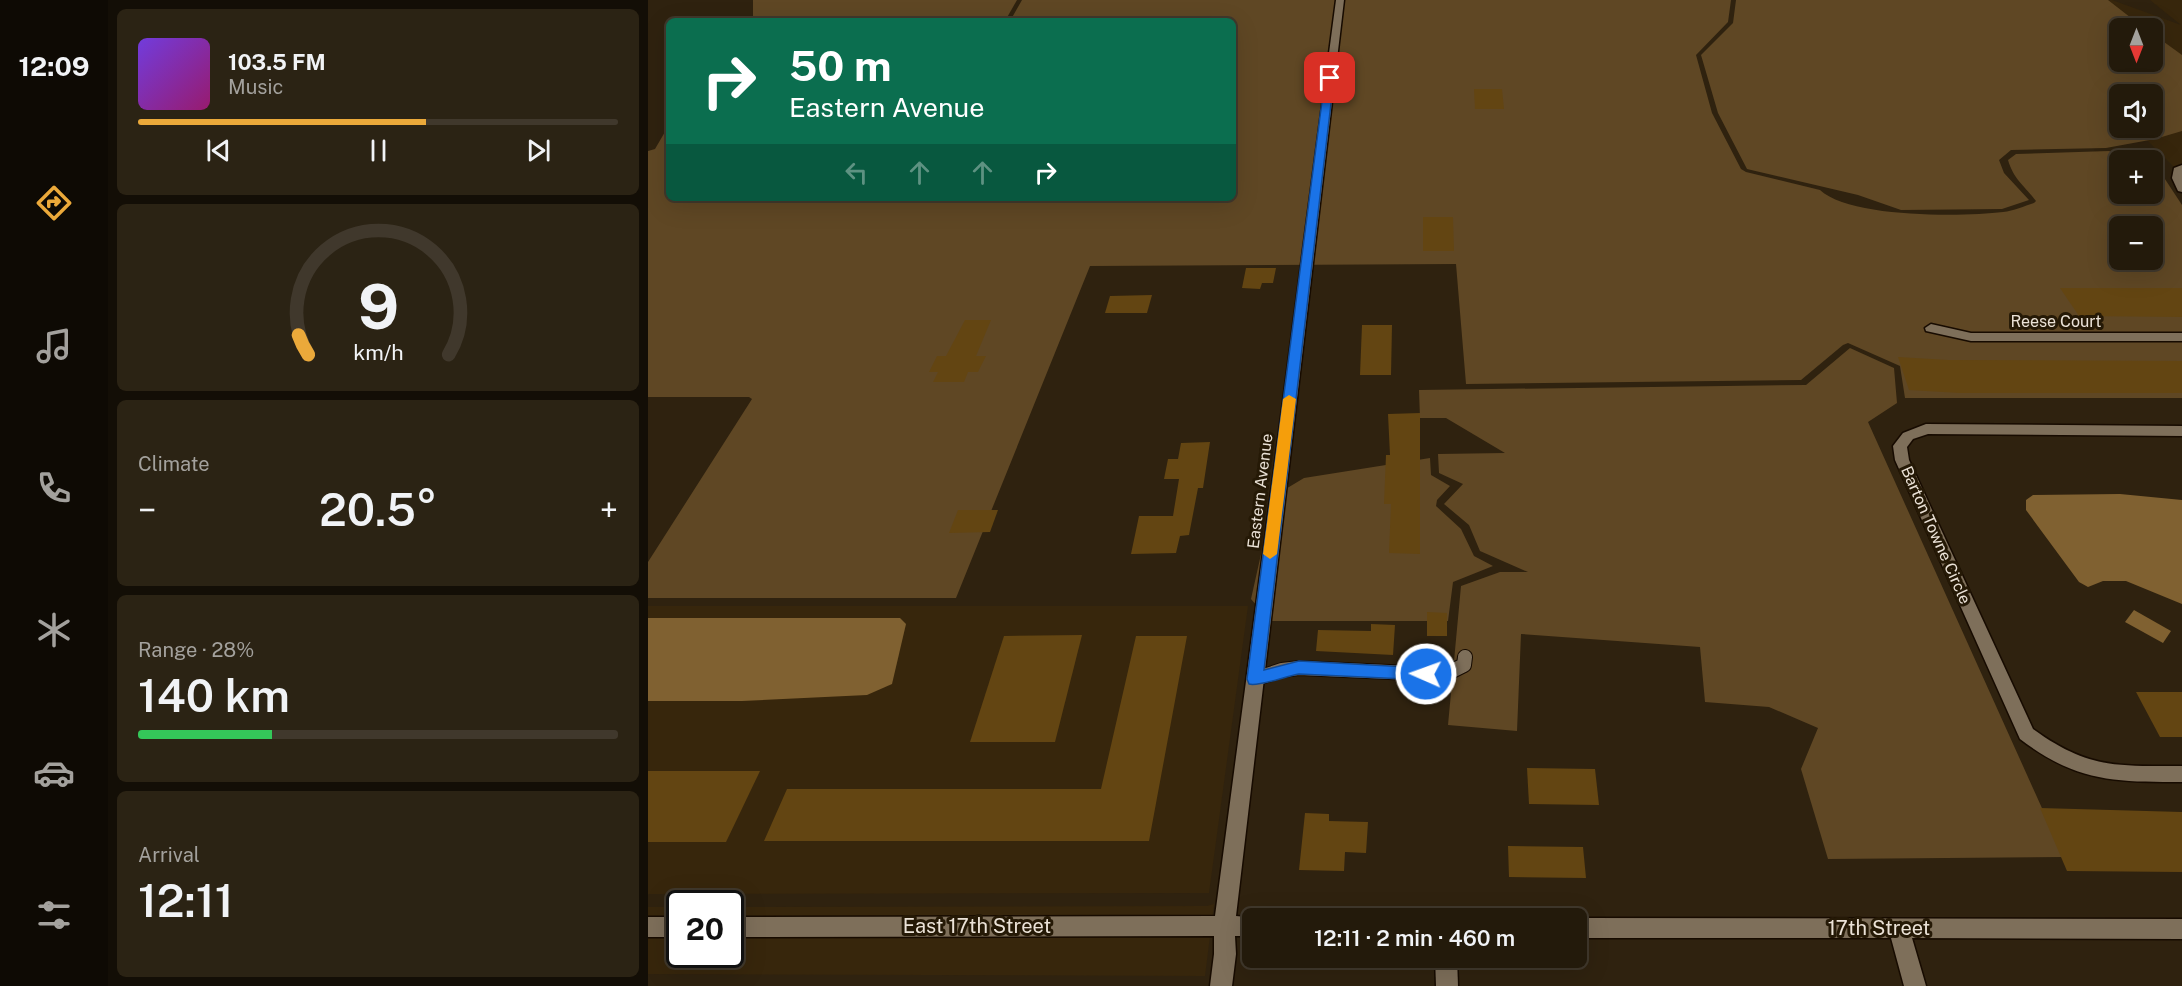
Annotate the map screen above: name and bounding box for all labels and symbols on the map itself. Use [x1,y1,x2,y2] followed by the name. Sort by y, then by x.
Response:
[2109,18,2163,72] north arrow
[1304,52,1355,103] pin
[2010,312,2102,331] street label: Reese Court
[1244,432,1276,550] street label: Eastern Avenue
[1897,463,1975,607] street label: Barton Towne Circle
[1394,642,1458,706] position arrow
[666,890,744,968] speed limit sign: 20
[903,914,1051,938] street label: East 17th Street
[1828,916,1930,940] street label: 17th Street

